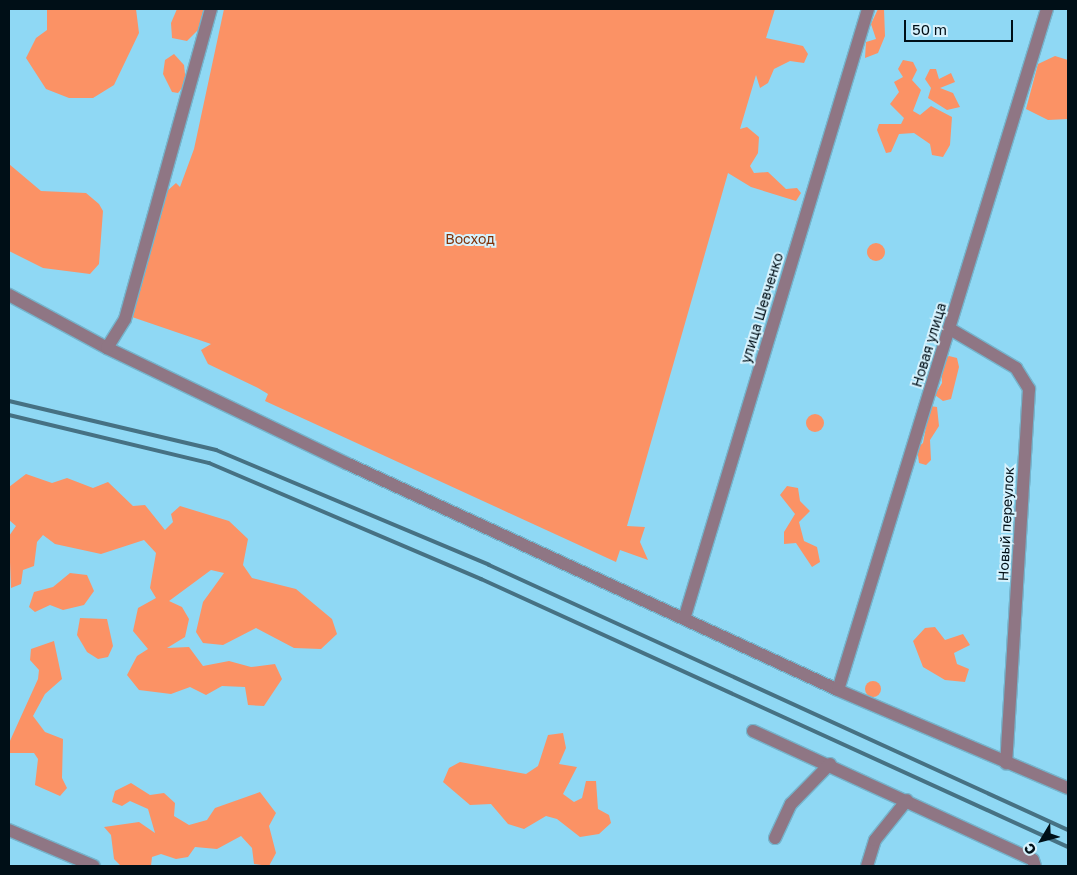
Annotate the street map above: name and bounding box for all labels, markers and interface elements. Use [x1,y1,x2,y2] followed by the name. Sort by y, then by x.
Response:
[907,10,1016,42] scale bar
[912,20,947,38] text: 50 m
[445,231,495,247] park label: Восход
[737,251,787,365] street label: улица Шевченко
[908,301,950,389] street label: Новая улица
[995,466,1017,582] street label: Новый переулок
[1017,815,1067,865] north arrow
[1020,840,1039,858] text: С

